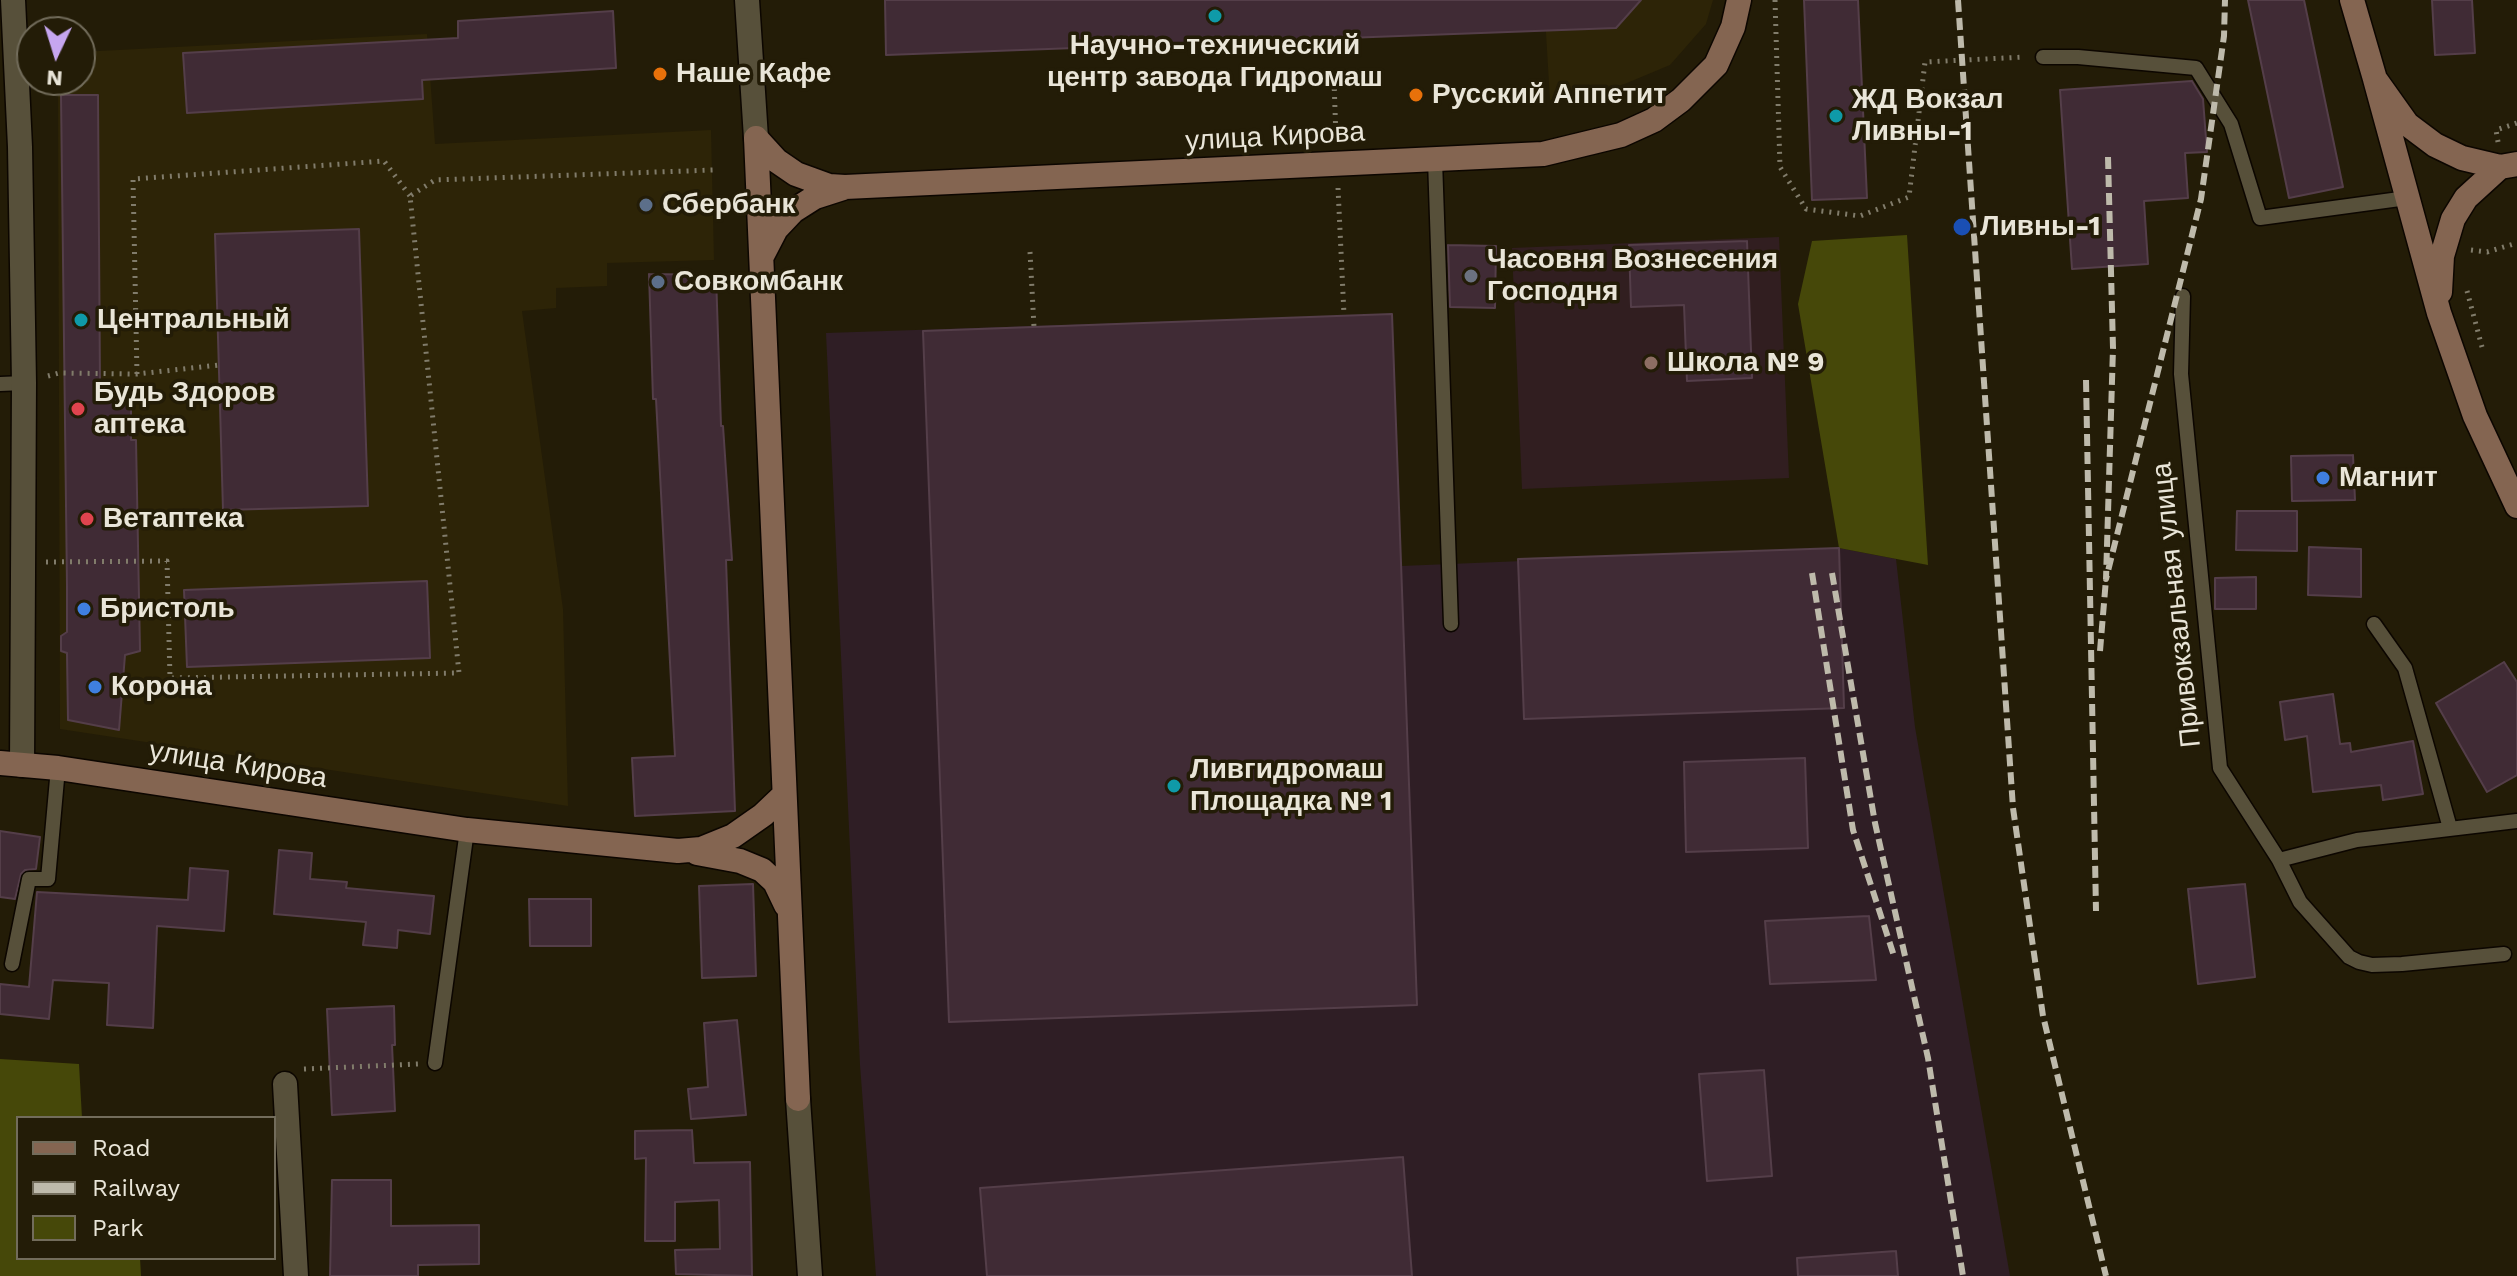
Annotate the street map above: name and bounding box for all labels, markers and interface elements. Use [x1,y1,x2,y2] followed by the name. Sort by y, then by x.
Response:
[1206,7,1224,25] marker: Научно-технический центр завода Гидромаш
[16,16,96,96] north arrow
[1047,29,1383,95] place label: Научно-технический центр завода Гидромаш
[676,57,831,91] place label: Наше Кафе
[45,65,63,91] text: N
[651,65,669,83] marker: Наше Кафе
[1432,78,1667,112] place label: Русский Аппетит
[1852,83,2004,149] place label: ЖД Вокзал Ливны-1
[1407,86,1425,104] marker: Русский Аппетит
[1827,107,1845,125] marker: ЖД Вокзал Ливны-1
[1184,116,1366,158] street label: улица Кирова
[662,188,796,222] place label: Сбербанк
[637,196,655,214] marker: Сбербанк
[1980,210,2101,244] place label: Ливны-1
[1951,216,1973,238] marker: Ливны-1
[1487,243,1778,309] place label: Часовня Вознесения Господня
[674,265,843,299] place label: Совкомбанк
[1462,267,1480,285] marker: Часовня Вознесения Господня
[649,273,667,291] marker: Совкомбанк
[97,303,290,337] place label: Центральный
[72,311,90,329] marker: Центральный
[1667,346,1824,380] place label: Школа № 9
[1642,354,1660,372] marker: Школа № 9
[94,376,275,442] place label: Будь Здоров аптека
[69,400,87,418] marker: Будь Здоров аптека
[2145,461,2209,749] street label: Привокзальная улица
[2339,461,2438,495] place label: Магнит
[2314,469,2332,487] marker: Магнит
[103,502,243,536] place label: Ветаптека
[78,510,96,528] marker: Ветаптека
[100,592,235,626] place label: Бристоль
[75,600,93,618] marker: Бристоль
[111,670,212,704] place label: Корона
[86,678,104,696] marker: Корона
[147,734,329,796] street label: улица Кирова
[1190,753,1392,819] place label: Ливгидромаш Площадка № 1
[1165,777,1183,795] marker: Ливгидромаш Площадка № 1
[16,1116,276,1260] legend
[92,1134,151,1162] text: Road
[92,1174,180,1202] text: Railway
[92,1214,144,1242] text: Park

